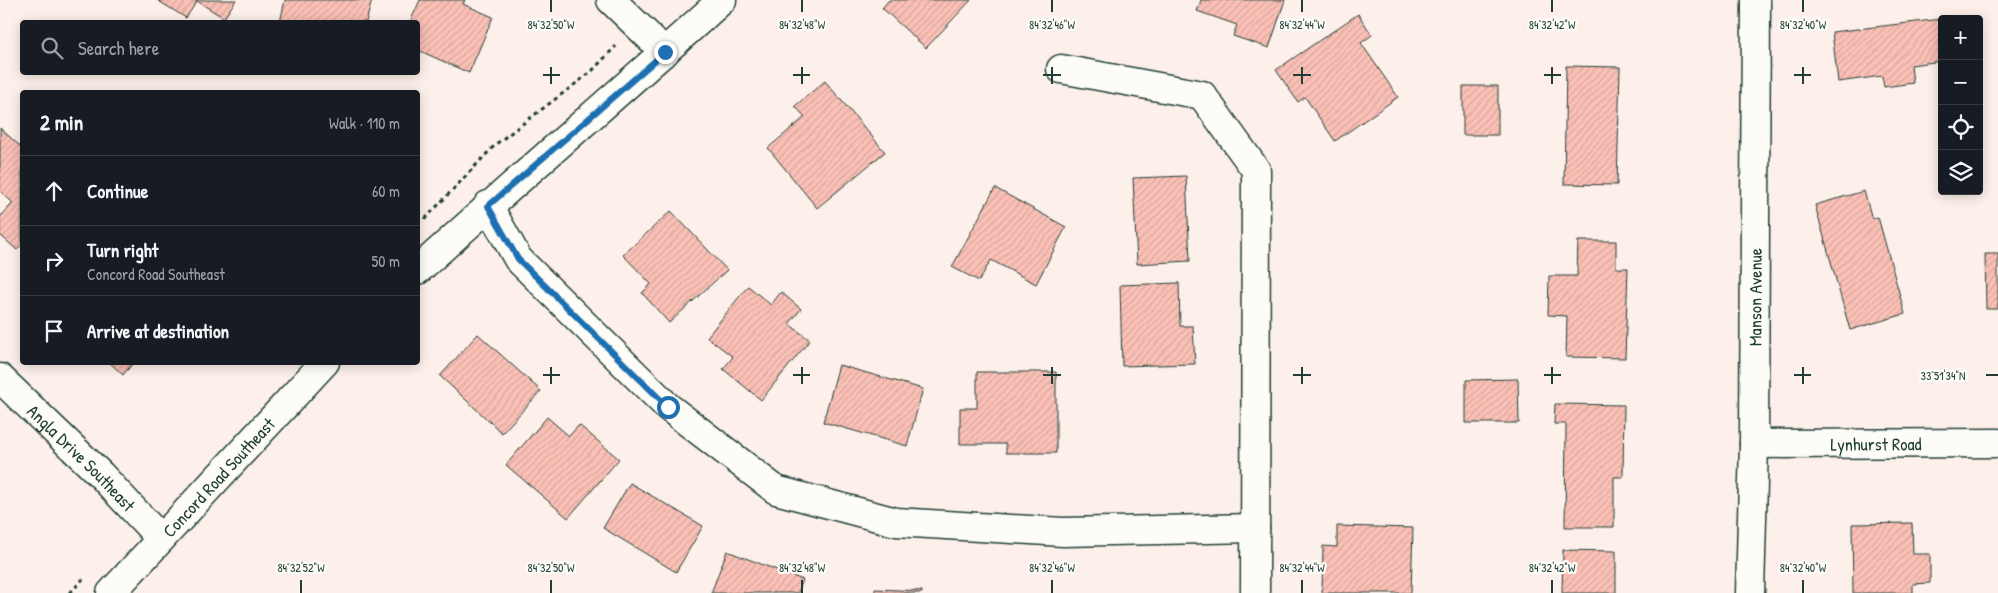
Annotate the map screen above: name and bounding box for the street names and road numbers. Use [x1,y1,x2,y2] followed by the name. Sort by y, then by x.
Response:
[1742,248,1767,346] street label: Manson Avenue
[22,398,142,517] street label: Angla Drive Southeast
[156,411,281,543] street label: Concord Road Southeast
[1830,431,1922,456] street label: Lynhurst Road

